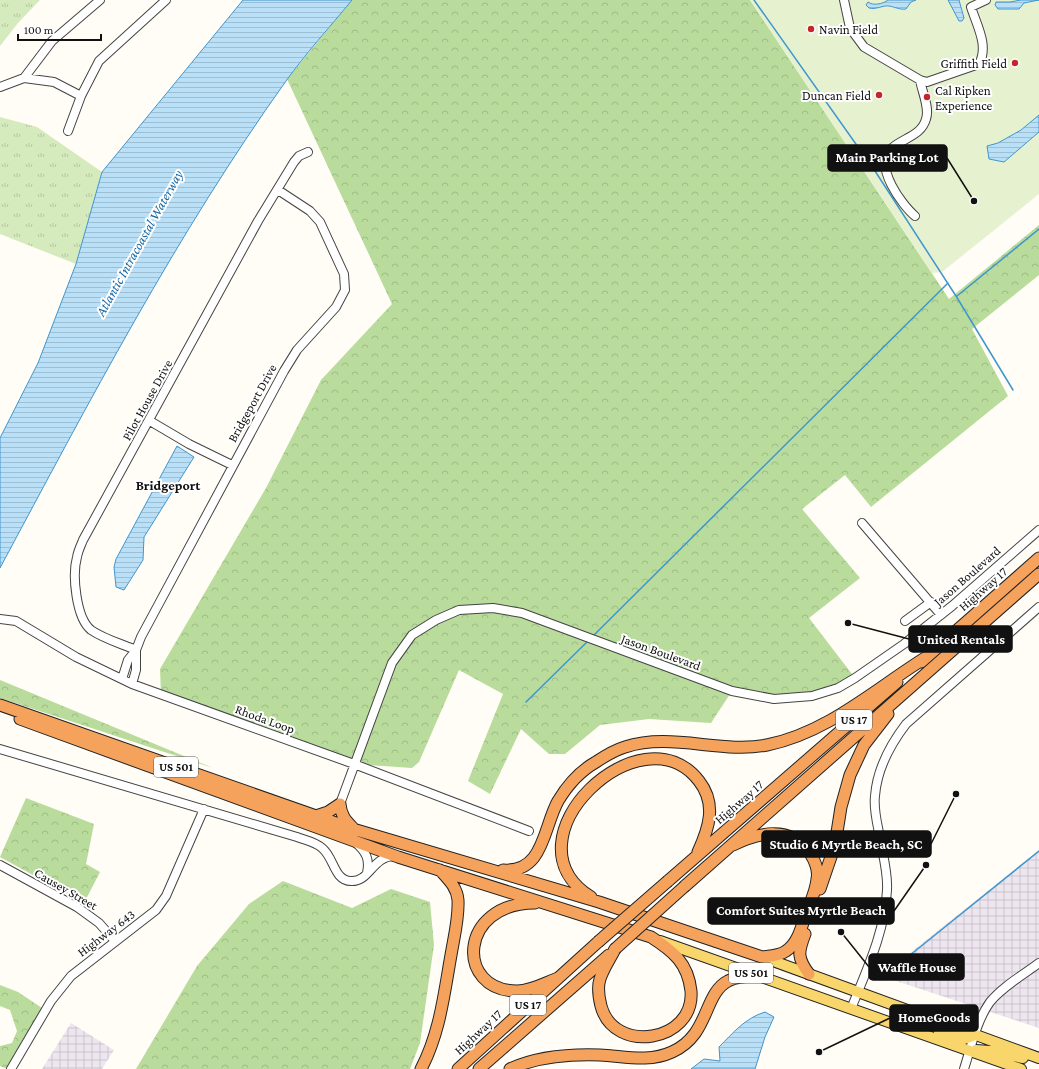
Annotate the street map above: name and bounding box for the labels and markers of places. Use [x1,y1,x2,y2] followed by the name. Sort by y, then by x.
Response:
[819,22,878,37] place label: Navin Field
[806,24,816,34] marker: Navin Field
[941,56,1007,71] place label: Griffith Field
[1010,58,1020,68] marker: Griffith Field
[935,83,993,113] place label: Cal Ripken Experience
[802,88,871,103] place label: Duncan Field
[874,90,884,100] marker: Duncan Field
[922,92,932,102] marker: Cal Ripken Experience
[828,145,947,171] callout: Main Parking Lot
[909,626,1012,652] callout: United Rentals
[762,831,931,857] callout: Studio 6 Myrtle Beach, SC
[708,898,894,924] callout: Comfort Suites Myrtle Beach
[869,954,964,980] callout: Waffle House
[890,1005,978,1031] callout: HomeGoods

